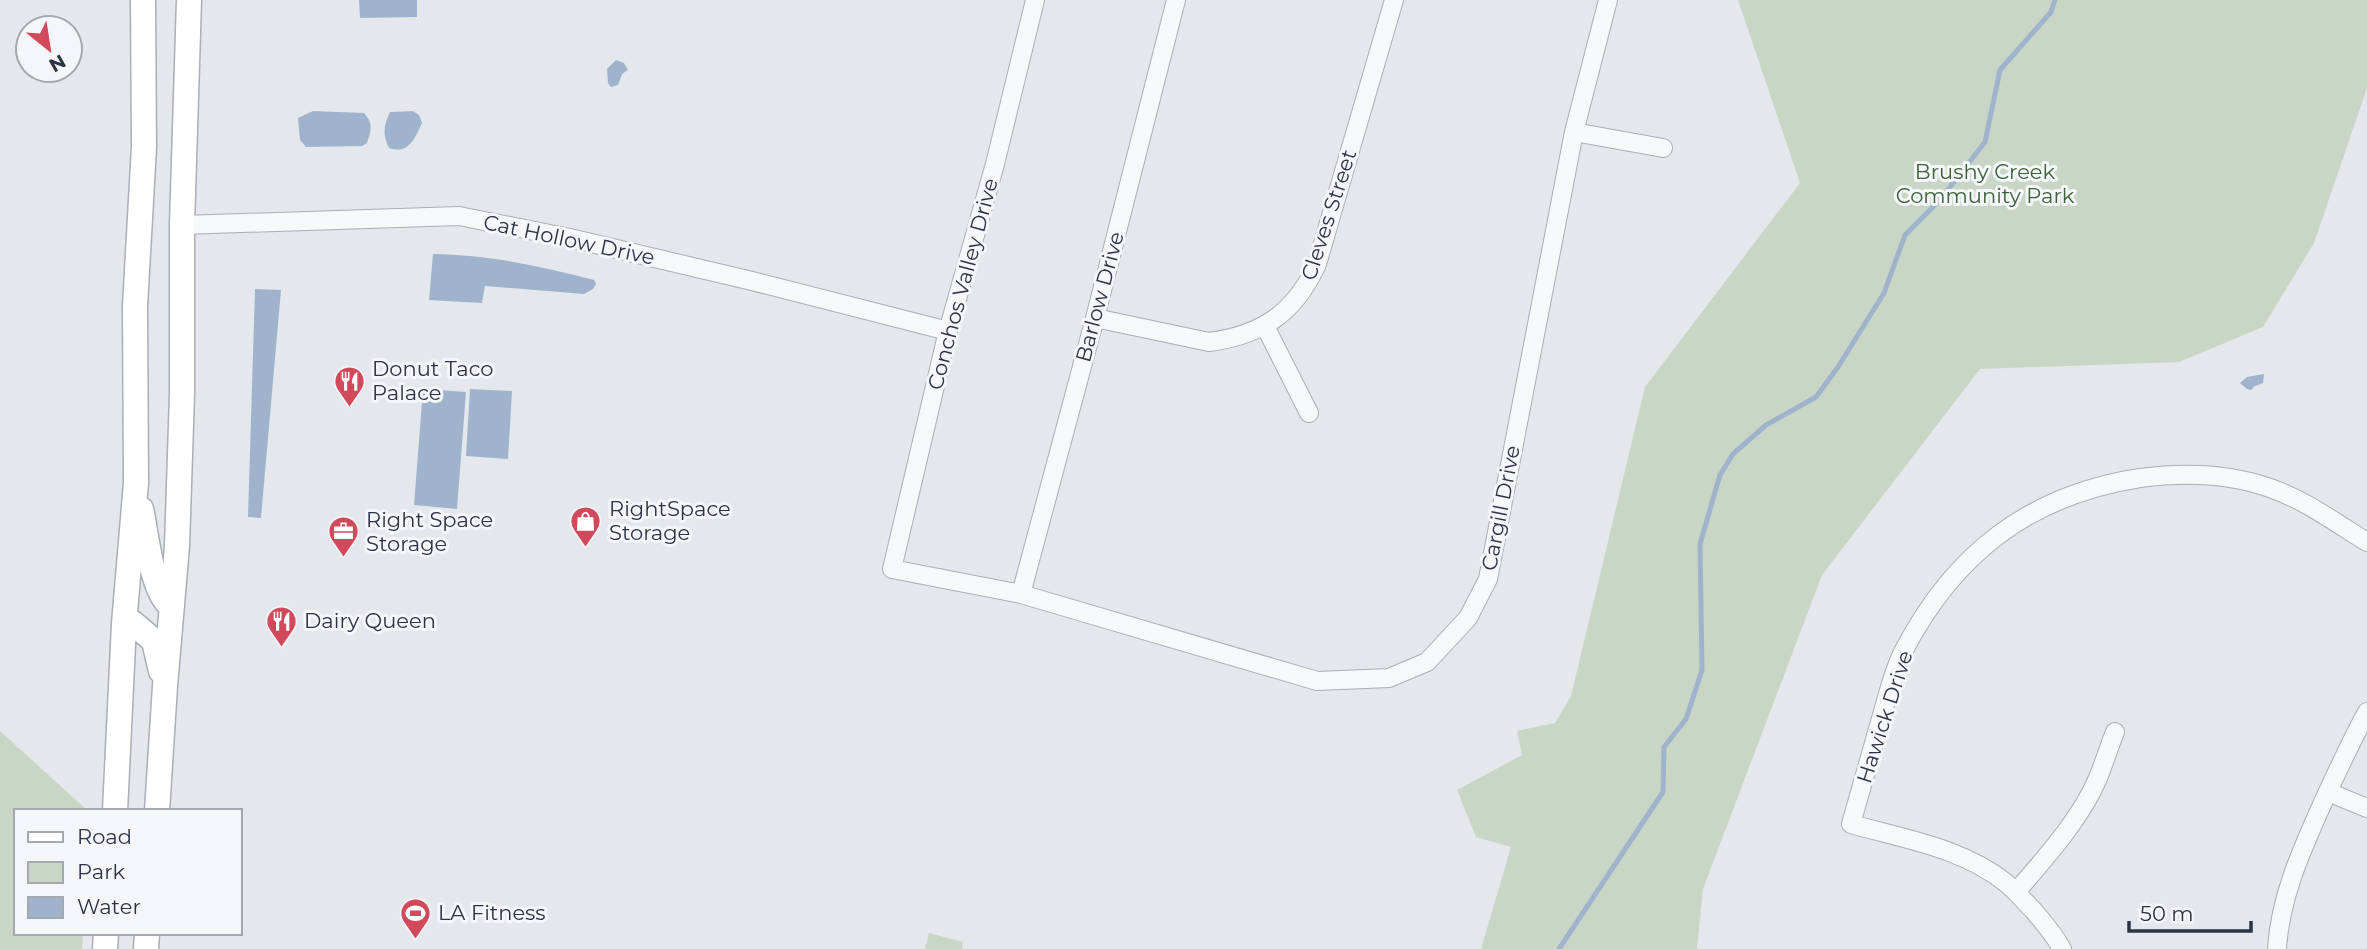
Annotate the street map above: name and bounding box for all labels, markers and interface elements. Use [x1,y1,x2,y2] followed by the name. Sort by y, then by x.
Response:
[14,14,84,84] north arrow
[45,49,70,77] text: N
[1296,146,1361,283] street label: Cleves Street
[1896,159,2075,208] park label: Brushy Creek Community Park
[922,175,1003,392] street label: Conchos Valley Drive
[481,209,657,270] street label: Cat Hollow Drive
[1070,229,1129,365] street label: Barlow Drive
[372,356,494,405] place label: Donut Taco Palace
[332,364,366,408] restaurant icon: Donut Taco Palace
[1476,443,1525,573] street label: Cargill Drive
[609,496,731,545] place label: RightSpace Storage
[569,504,603,548] shop icon: RightSpace Storage
[366,507,493,556] place label: Right Space Storage
[326,515,360,559] office icon: Right Space Storage
[264,604,298,648] restaurant icon: Dairy Queen
[304,608,436,633] place label: Dairy Queen
[1851,647,1918,786] street label: Hawick Drive
[14,809,242,935] legend
[77,824,132,849] text: Road
[77,859,125,884] text: Park
[2129,890,2252,934] scale bar
[77,894,141,919] text: Water
[398,896,432,940] sports icon: LA Fitness
[438,900,546,925] place label: LA Fitness
[2140,901,2194,926] text: 50 m

